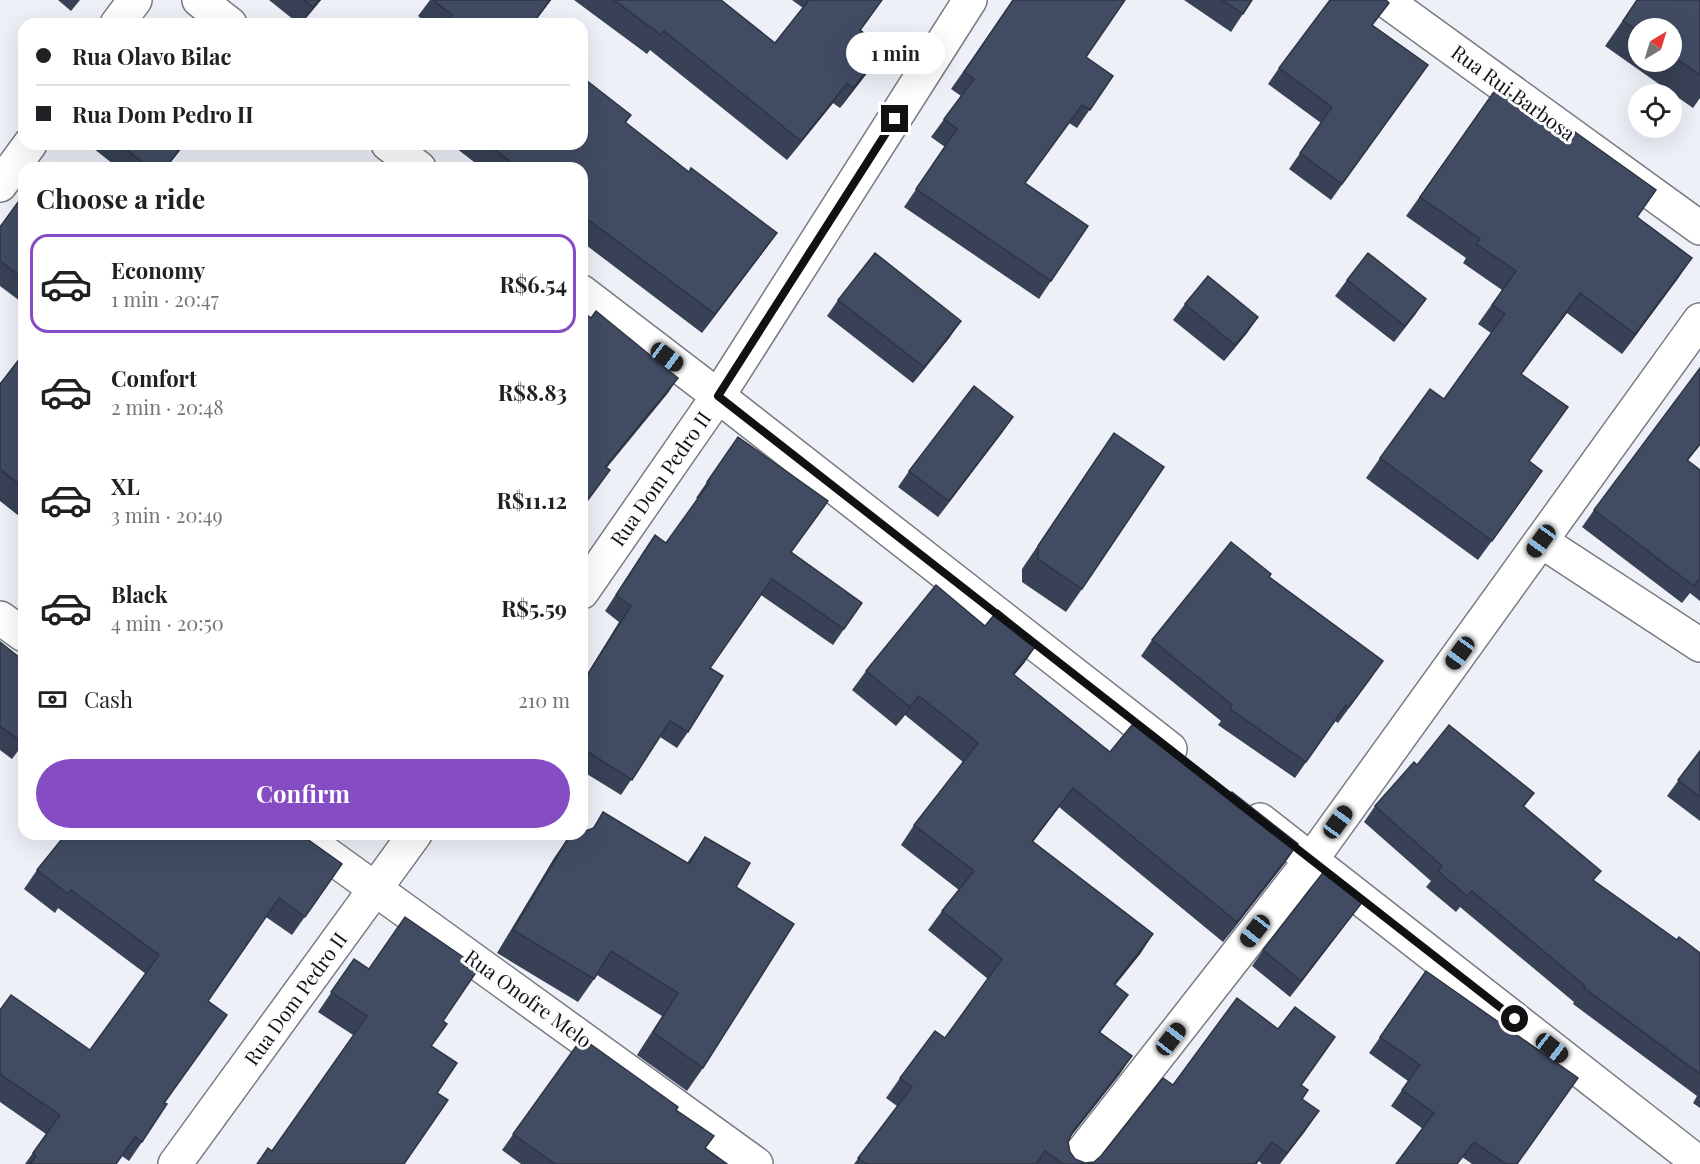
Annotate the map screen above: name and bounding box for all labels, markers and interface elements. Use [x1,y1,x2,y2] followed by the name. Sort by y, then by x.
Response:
[1628,18,1682,72] north arrow
[1628,18,1682,138] map controls
[846,32,944,74] callout: 1 min
[1447,38,1581,146] street label: Rua Rui Barbosa
[871,39,920,66] text: 1 min
[72,41,231,71] text: Rua Olavo Bilac
[1628,84,1682,138] button: locate
[72,99,254,129] text: Rua Dom Pedro II
[881,105,908,132] route end
[36,180,205,216] text: Choose a ride
[111,255,205,285] text: Economy
[39,257,93,311] icon: car
[499,269,567,299] text: R$6.54
[111,285,219,312] text: 1 min · 20:47
[647,339,687,375] car
[111,363,197,393] text: Comfort
[39,365,93,419] icon: car
[498,377,567,407] text: R$8.83
[111,393,224,420] text: 2 min · 20:48
[603,405,716,551] street label: Rua Dom Pedro II
[111,471,140,501] text: XL
[39,473,93,527] icon: car
[496,485,567,515] text: R$11.12
[111,501,223,528] text: 3 min · 20:49
[1523,521,1559,561] car
[111,579,168,609] text: Black
[39,581,93,635] icon: car
[501,593,567,623] text: R$5.59
[111,609,224,636] text: 4 min · 20:50
[1442,633,1478,673] car
[36,683,69,716] icon: cash
[84,684,133,714] text: Cash
[518,686,570,713] text: 210 m
[36,759,570,828] button: Confirm
[1320,802,1356,842] car
[1237,911,1273,951] car
[237,926,352,1070] street label: Rua Dom Pedro II
[460,943,598,1053] street label: Rua Onofre Melo
[1501,1005,1528,1032] route start
[1153,1019,1189,1059] car
[1532,1030,1572,1066] car

